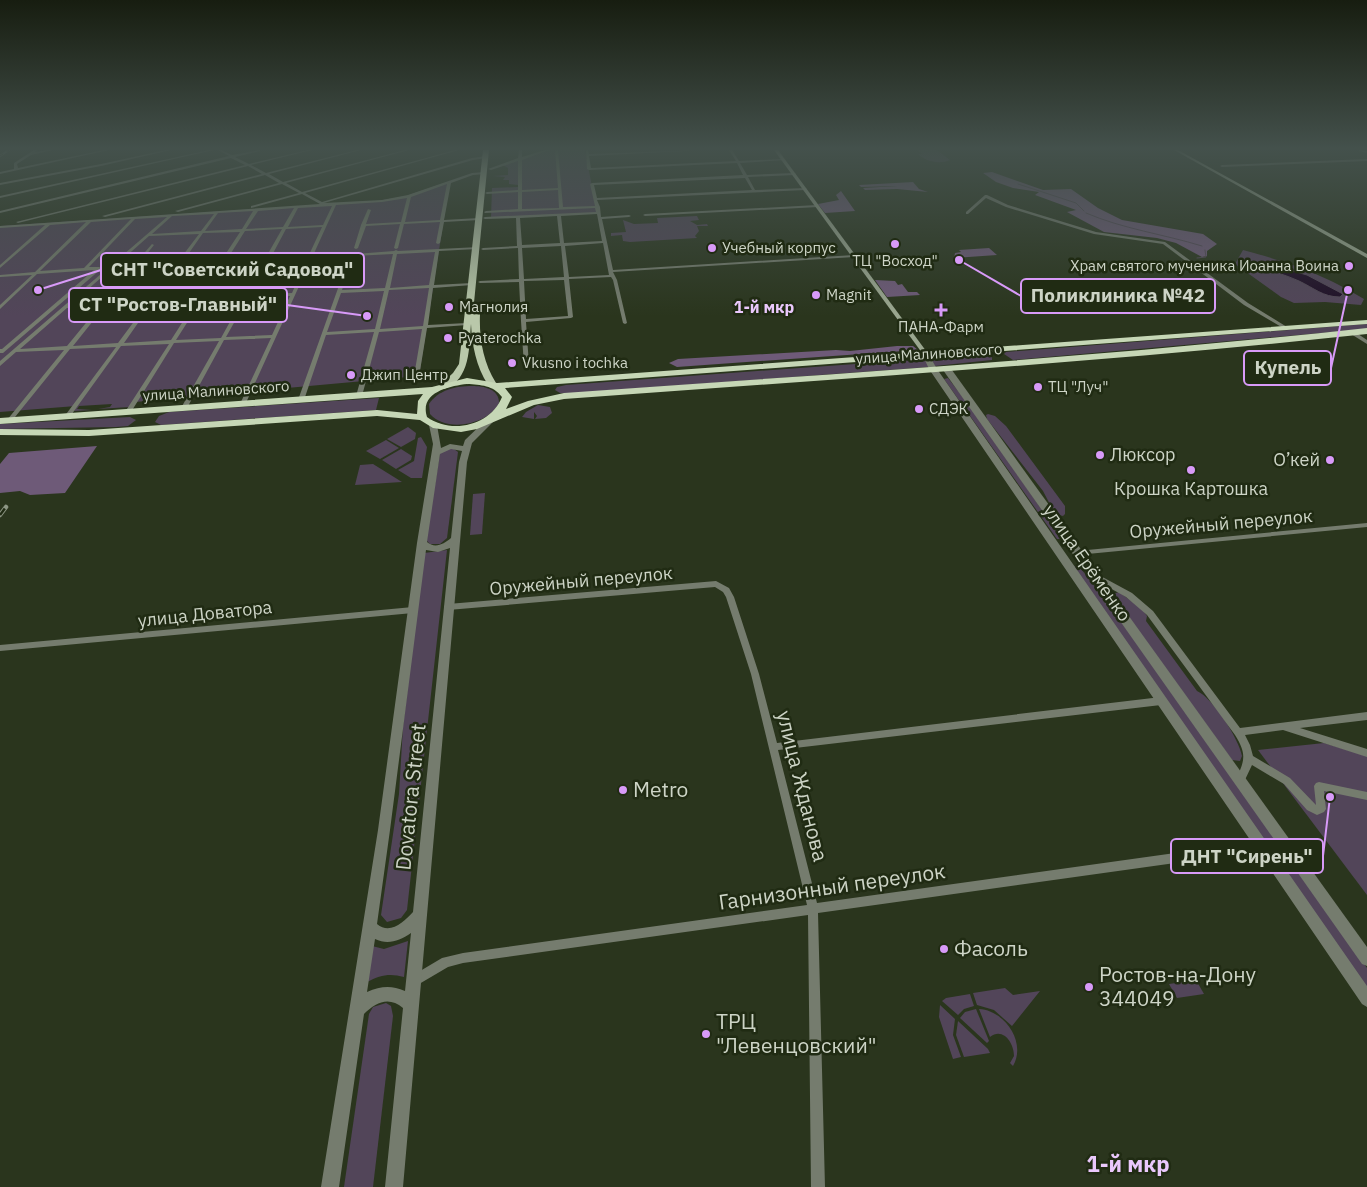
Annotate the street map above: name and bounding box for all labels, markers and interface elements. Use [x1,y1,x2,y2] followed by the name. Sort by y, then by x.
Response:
[722,238,836,257] place label: Учебный корпус
[889,238,901,250] marker: ТЦ "Восход"
[706,242,718,254] marker: Учебный корпус
[852,251,938,270] place label: ТЦ "Восход"
[101,253,364,287] callout: СНТ "Советский Садовод"
[1070,256,1339,275] place label: Храм святого мученика Иоанна Воина
[111,257,353,281] text: СНТ "Советский Садовод"
[1343,260,1355,272] marker: Храм святого мученика Иоанна Воина
[1021,279,1215,313] callout: Поликлиника №42
[1031,283,1205,307] text: Поликлиника №42
[826,285,872,304] place label: Magnit
[69,288,287,322] callout: СТ "Ростов-Главный"
[810,289,822,301] marker: Magnit
[79,292,277,316] text: СТ "Ростов-Главный"
[459,297,528,316] place label: Магнолия
[734,297,794,317] district label: 1-й мкр
[443,301,455,313] marker: Магнолия
[935,304,947,316] marker: ПАНА-Фарм
[898,317,984,336] place label: ПАНА-Фарм
[458,328,542,347] place label: Pyaterochka
[442,332,454,344] marker: Pyaterochka
[855,339,1003,368] street label: улица Малиновского
[1244,351,1331,385] callout: Купель
[522,353,628,372] place label: Vkusno i tochka
[1255,355,1322,379] text: Купель
[506,357,518,369] marker: Vkusno i tochka
[361,365,448,384] place label: Джип Центр
[345,369,357,381] marker: Джип Центр
[142,376,290,405] street label: улица Малиновского
[1048,377,1108,396] place label: ТЦ "Луч"
[1032,381,1044,393] marker: ТЦ "Луч"
[929,399,969,418] place label: СДЭК
[913,403,925,415] marker: СДЭК
[1110,443,1175,466] place label: Люксор
[1273,448,1320,471] place label: О’кей
[1094,449,1106,461] marker: Люксор
[1324,454,1336,466] marker: О’кей
[1185,464,1197,476] marker: Крошка Картошка
[1114,477,1268,500] place label: Крошка Картошка
[1039,500,1136,626] street label: улица Ерёменко
[1128,504,1314,543] street label: Оружейный переулок
[488,561,674,600] street label: Оружейный переулок
[137,595,274,632] street label: улица Доватора
[771,707,835,864] street label: улица Жданова
[388,722,432,872] street label: Dovatora Street
[633,775,688,803] place label: Metro
[617,784,629,796] marker: Metro
[1171,839,1323,873] callout: ДНТ "Сирень"
[1181,844,1313,868] text: ДНТ "Сирень"
[717,856,947,916] street label: Гарнизонный переулок
[954,934,1028,962] place label: Фасоль
[938,943,950,955] marker: Фасоль
[1099,960,1257,1012] place label: Ростов-на-Дону 344049
[1083,981,1095,993] marker: Ростов-на-Дону 344049
[716,1007,877,1059] place label: ТРЦ "Левенцовский"
[700,1028,712,1040] marker: ТРЦ "Левенцовский"
[1086,1149,1170,1178] district label: 1-й мкр

